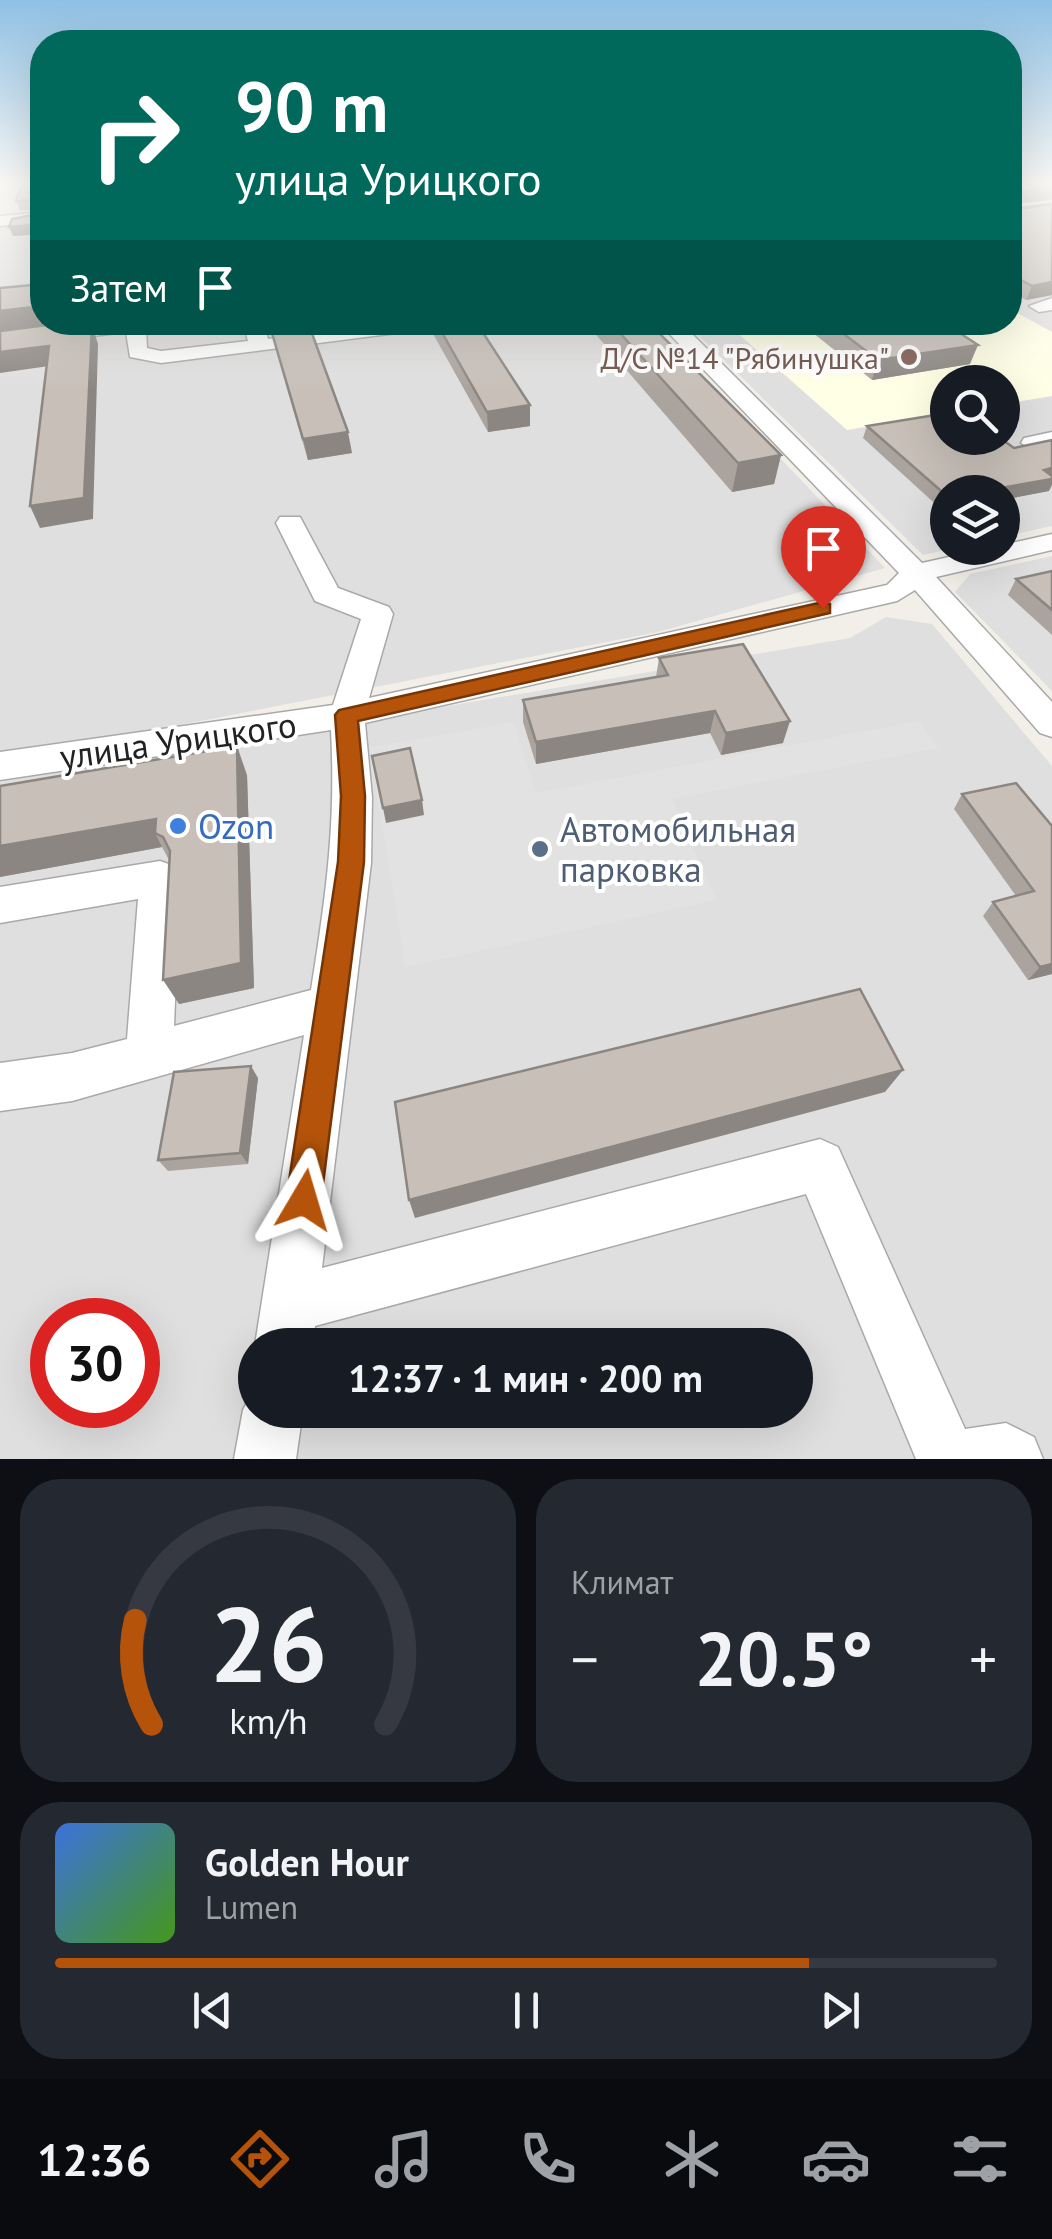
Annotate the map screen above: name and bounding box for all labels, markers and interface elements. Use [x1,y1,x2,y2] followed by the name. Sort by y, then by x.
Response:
[235,61,388,151] text: 90 m
[70,70,200,200] icon: right
[235,149,542,207] text: улица Урицкого
[188,260,243,315] icon: arrive
[70,263,168,312] text: Затем
[600,338,889,377] place label: Д/С №14 "Рябинушка"
[898,346,920,368] marker: Д/С №14 "Рябинушка"
[930,365,1020,565] map controls
[930,365,1020,455] button: search
[930,475,1020,565] button: layers
[781,506,866,609] pin
[796,521,851,576] icon: arrive
[57,701,299,779] street label: улица Урицкого
[198,803,274,849] place label: Ozon
[560,806,796,892] place label: Автомобильная парковка
[167,815,189,837] marker: Ozon
[529,838,551,860] marker: Автомобильная парковка
[252,1148,356,1252] position arrow
[30,1298,160,1428] speed limit sign: 30
[348,1353,703,1402] text: 12:37 · 1 мин · 200 m
[571,1561,673,1603] text: Климат
[209,1576,327,1711] text: 26
[695,1610,873,1707] text: 20.5°
[571,1623,599,1694] text: −
[969,1623,997,1694] text: +
[229,1698,307,1744] text: km/h
[205,1837,409,1886] text: Golden Hour
[205,1886,298,1928] text: Lumen
[185,1983,240,2038] icon: previous
[499,1983,554,2038] icon: pause
[813,1983,868,2038] icon: next
[225,2124,295,2194] icon: directions
[369,2124,439,2194] icon: music
[513,2124,583,2194] icon: phone
[657,2124,727,2194] icon: climate
[801,2124,871,2194] icon: car
[945,2124,1015,2194] icon: filters
[37,2130,151,2188] text: 12:36

